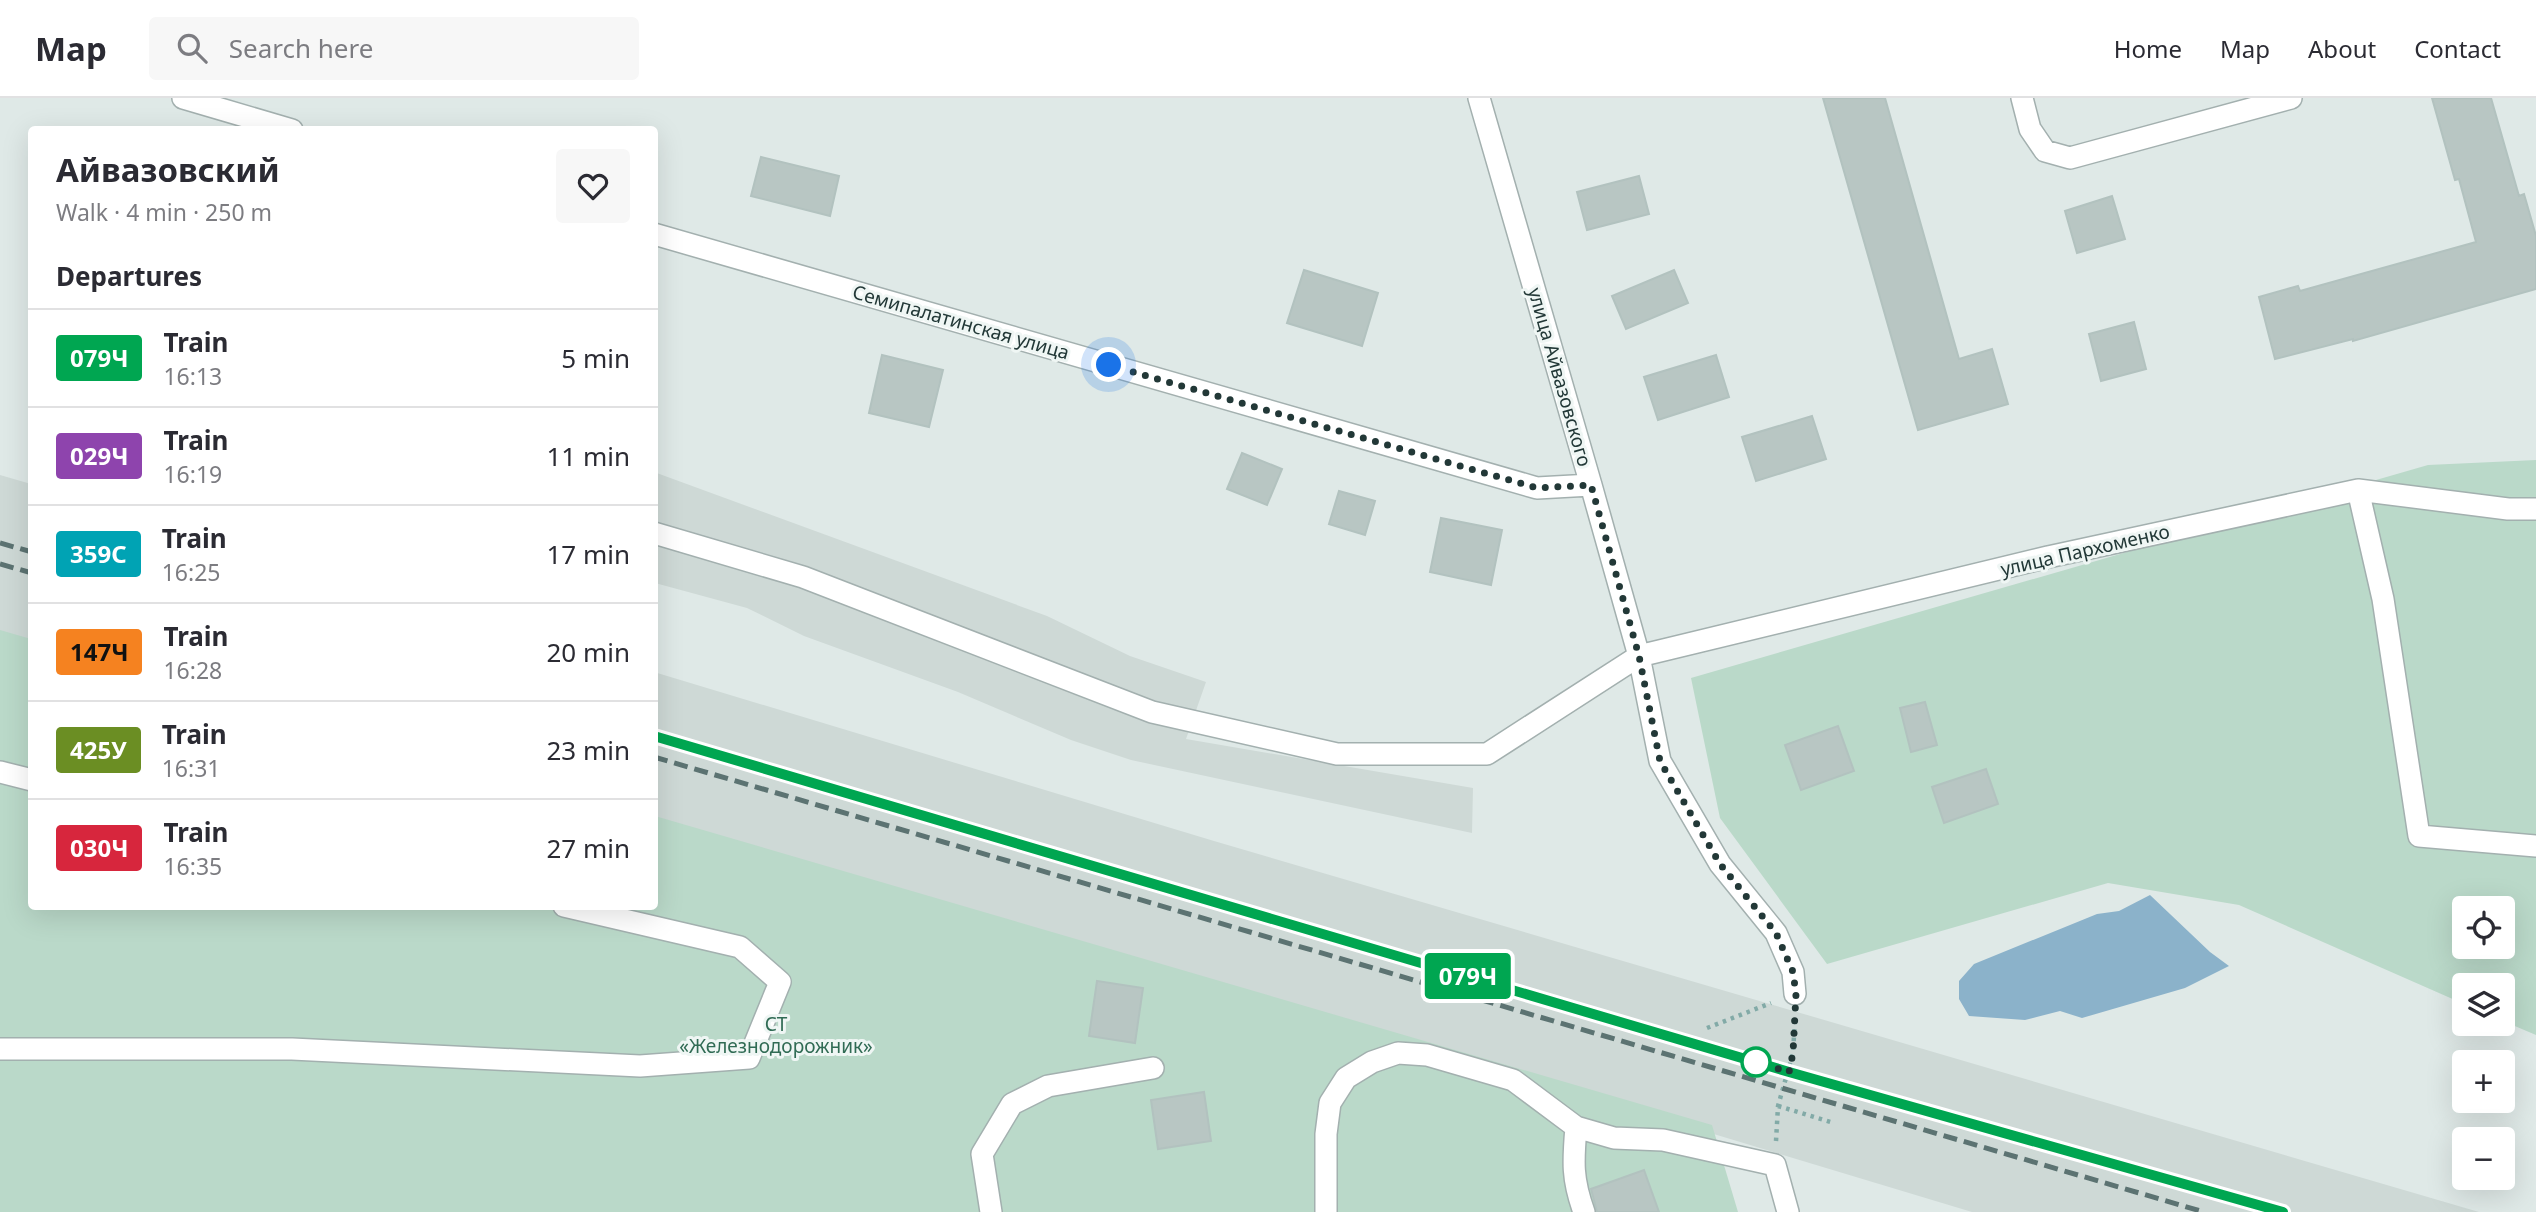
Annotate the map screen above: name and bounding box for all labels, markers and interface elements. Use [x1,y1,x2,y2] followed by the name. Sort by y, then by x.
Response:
[149,17,639,80] search box
[35,26,107,71] text: Map
[173,29,211,67] icon: search
[229,30,373,66] text: Search here
[2114,32,2182,65] text: Home
[2220,32,2270,65] text: Map
[2308,32,2376,65] text: About
[2414,32,2501,65] text: Contact
[56,147,280,192] text: Айвазовский
[556,149,630,223] button: heart
[56,196,272,228] text: Walk · 4 min · 250 m
[56,258,202,294] text: Departures
[850,279,1072,365] street label: Семипалатинская улица
[1522,284,1598,470] street label: улица Айвазовского
[163,324,229,360] text: Train
[561,340,630,376] text: 5 min
[70,341,128,374] text: 079Ч
[1091,347,1126,382] your location
[163,360,222,392] text: 16:13
[163,422,229,458] text: Train
[546,438,630,474] text: 11 min
[70,439,128,472] text: 029Ч
[163,458,222,490] text: 16:19
[1998,518,2172,582] street label: улица Пархоменко
[162,520,227,556] text: Train
[546,536,630,572] text: 17 min
[70,537,127,570] text: 359С
[162,556,220,588] text: 16:25
[163,618,229,654] text: Train
[546,634,630,670] text: 20 min
[70,635,128,668] text: 147Ч
[163,654,222,686] text: 16:28
[162,716,227,752] text: Train
[546,732,630,768] text: 23 min
[70,733,127,766] text: 425У
[162,752,220,784] text: 16:31
[163,814,229,850] text: Train
[546,830,630,866] text: 27 min
[70,831,128,864] text: 030Ч
[163,850,222,882] text: 16:35
[2452,896,2515,1190] map controls
[2452,896,2515,959] button: locate
[1419,953,1517,999] line badge: 079Ч
[1439,959,1497,992] text: 079Ч
[2452,973,2515,1036] button: layers
[679,1011,873,1059] park label: СТ «Железнодорожник»
[1741,1047,1771,1077] unlabelled marker
[2452,1050,2515,1113] button: +
[2452,1127,2515,1190] button: −

